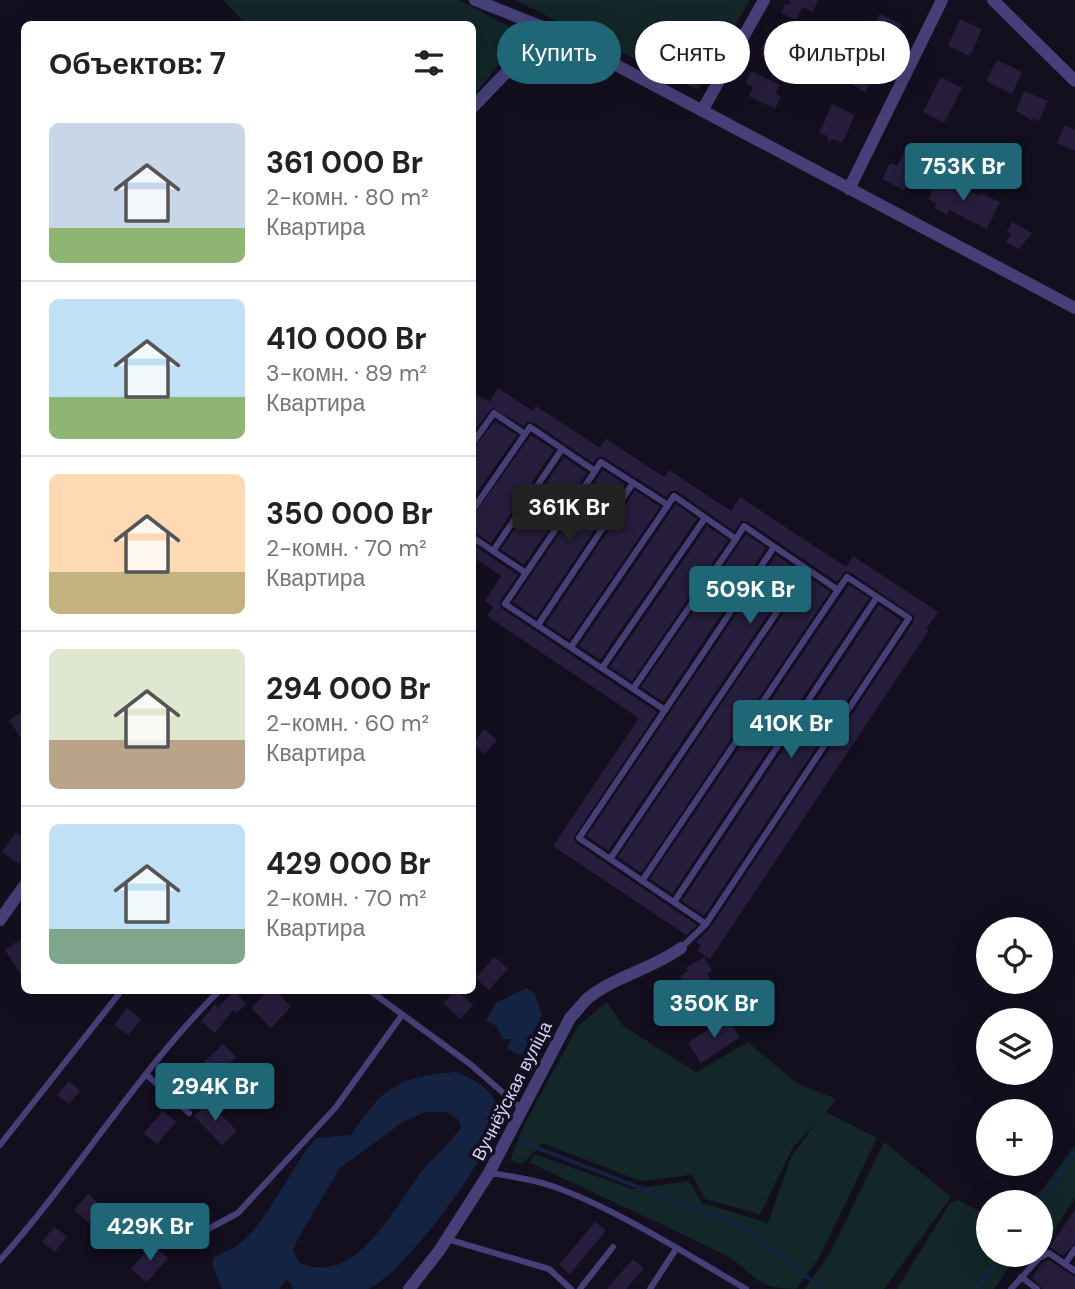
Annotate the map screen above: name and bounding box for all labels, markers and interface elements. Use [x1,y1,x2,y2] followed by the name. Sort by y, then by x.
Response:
[497,21,621,84] chip: Купить
[635,21,750,84] chip: Снять
[764,21,910,84] chip: Фильтры
[49,44,226,83] text: Объектов: 7
[410,44,448,82] icon: filters
[266,143,423,182] text: 361 000 Br
[898,144,1028,203] pin: 753K Br
[105,151,189,235] icon: home
[921,151,1005,181] text: 753K Br
[266,182,429,212] text: 2-комн. · 80 m²
[266,212,365,242] text: Квартира
[266,319,426,358] text: 410 000 Br
[105,327,189,411] icon: home
[266,358,427,388] text: 3-комн. · 89 m²
[266,388,365,418] text: Квартира
[504,484,634,544] pin: 361K Br
[528,492,610,522] text: 361K Br
[266,494,433,533] text: 350 000 Br
[105,502,189,586] icon: home
[266,533,427,563] text: 2-комн. · 70 m²
[266,563,365,593] text: Квартира
[685,566,815,626] pin: 509K Br
[705,574,795,604] text: 509K Br
[266,669,431,708] text: 294 000 Br
[105,677,189,761] icon: home
[726,700,856,760] pin: 410K Br
[266,708,429,738] text: 2-комн. · 60 m²
[749,708,833,738] text: 410K Br
[266,738,365,768] text: Квартира
[266,844,431,883] text: 429 000 Br
[105,852,189,936] icon: home
[266,883,427,913] text: 2-комн. · 70 m²
[266,913,365,943] text: Квартира
[976,917,1053,1267] map controls
[976,917,1053,994] button: locate
[649,981,779,1040] pin: 350K Br
[670,988,758,1018] text: 350K Br
[976,1008,1053,1085] button: layers
[466,1016,558,1165] street label: Вучнёўская вуліца
[150,1064,280,1123] pin: 294K Br
[171,1071,259,1101] text: 294K Br
[976,1099,1053,1176] button: +
[976,1190,1053,1267] button: −
[85,1204,215,1263] pin: 429K Br
[106,1211,194,1241] text: 429K Br

